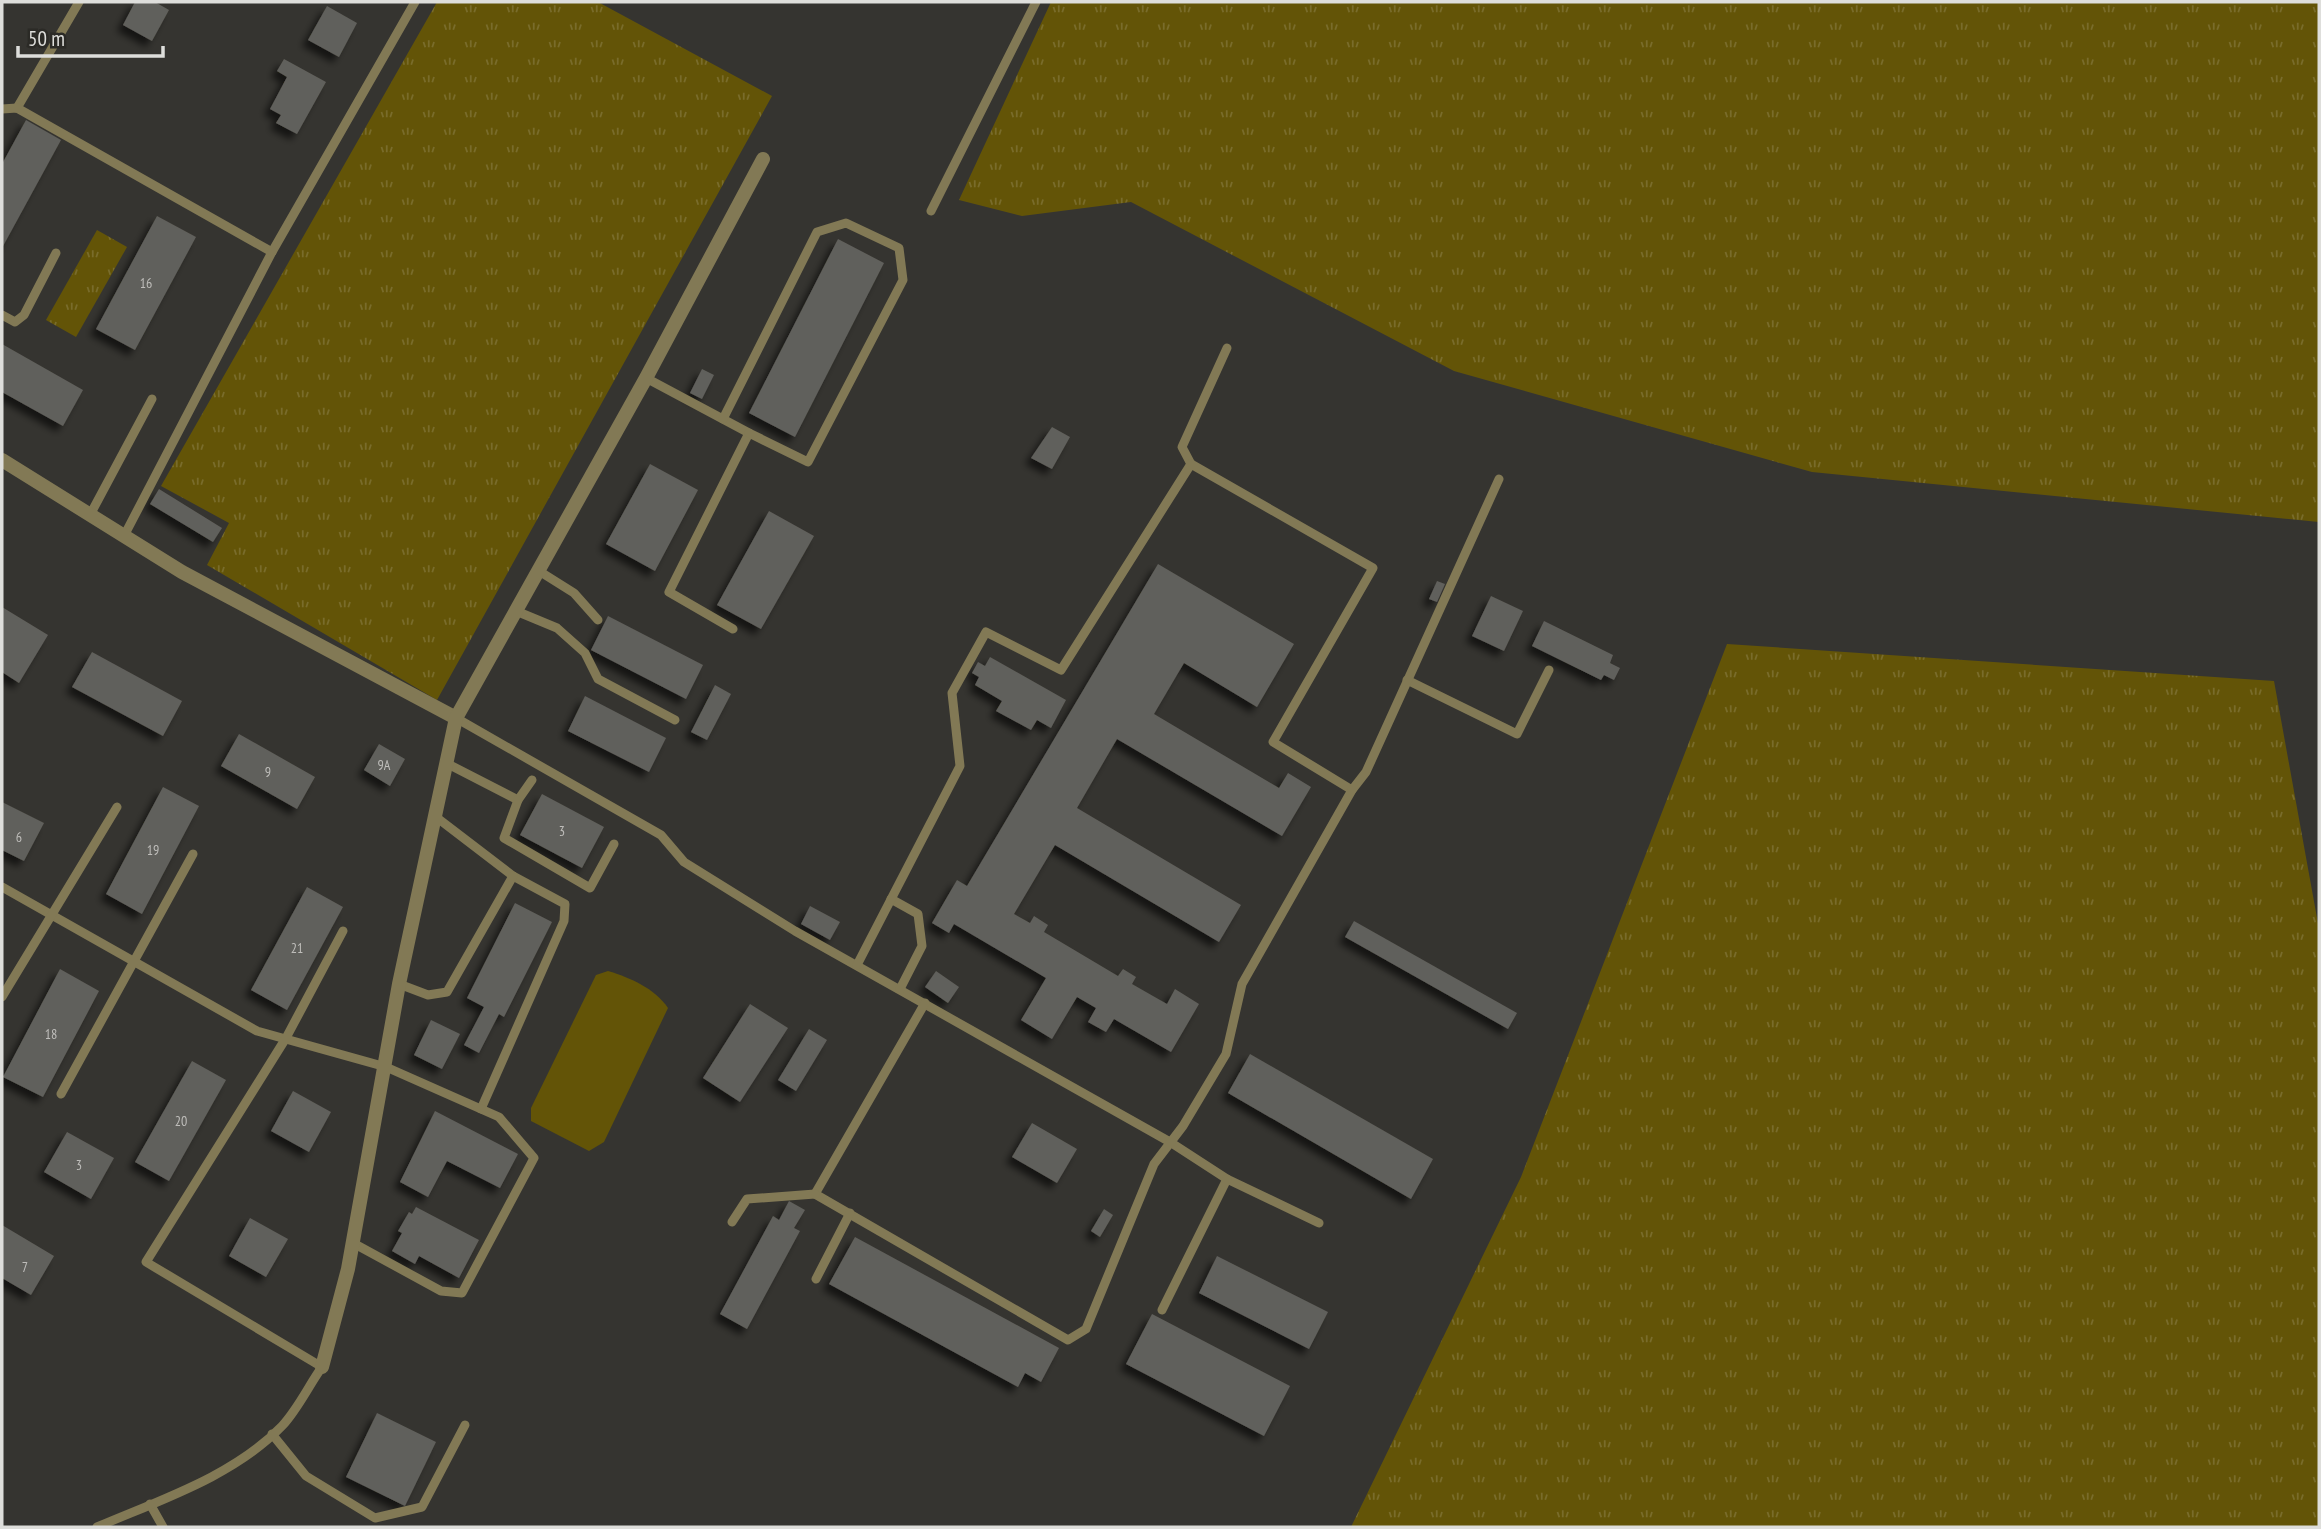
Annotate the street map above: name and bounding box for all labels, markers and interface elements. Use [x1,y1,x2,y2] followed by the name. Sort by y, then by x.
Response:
[18,14,163,58] scale bar
[28,25,65,52] text: 50 m
[140,274,152,292] house number: 16
[378,756,391,774] house number: 9А
[265,763,271,781] house number: 9
[559,822,565,840] house number: 3
[16,828,22,846] house number: 6
[147,841,159,859] house number: 19
[291,939,303,957] house number: 21
[45,1025,57,1043] house number: 18
[175,1112,187,1130] house number: 20
[76,1156,82,1174] house number: 3
[22,1258,28,1276] house number: 7

